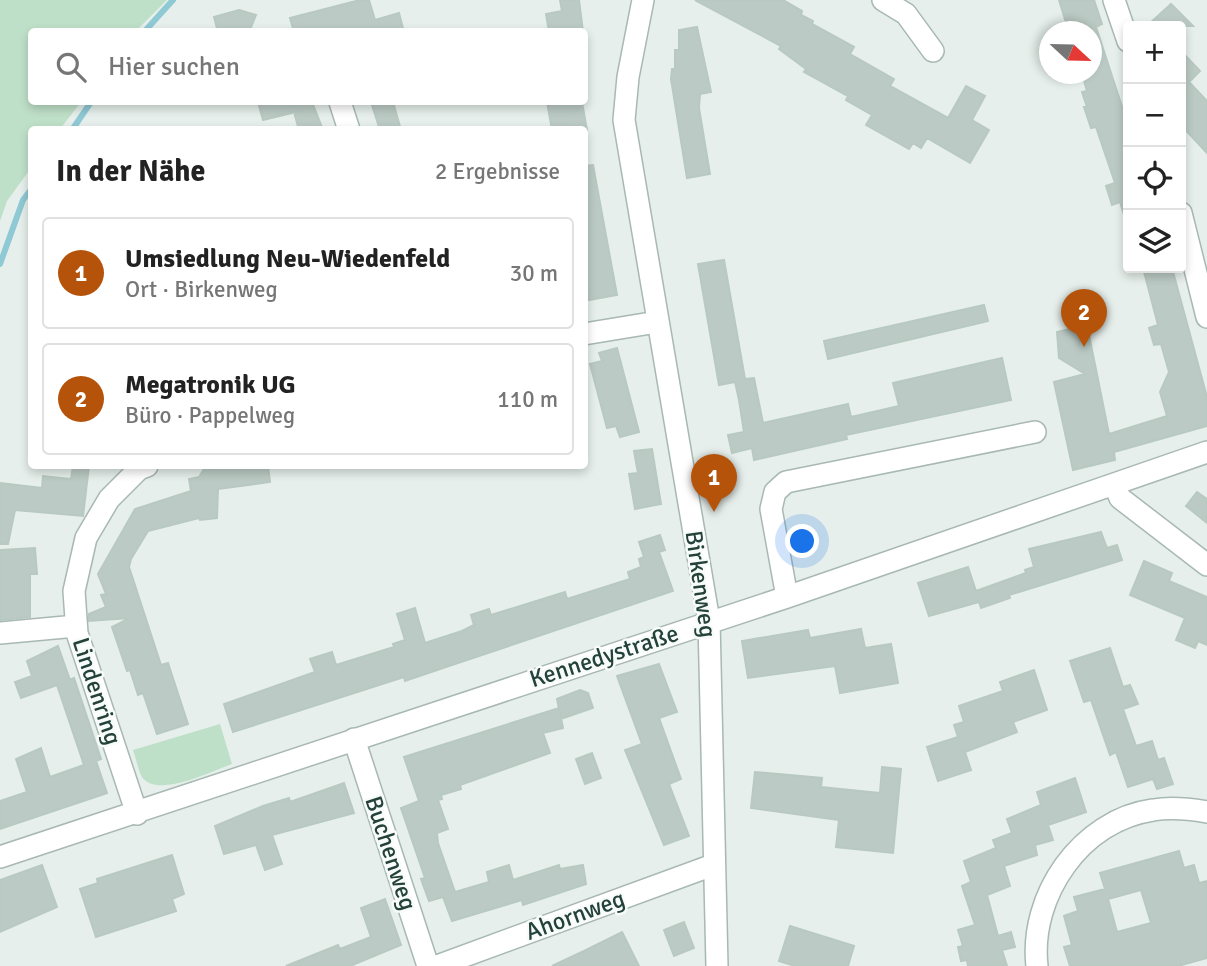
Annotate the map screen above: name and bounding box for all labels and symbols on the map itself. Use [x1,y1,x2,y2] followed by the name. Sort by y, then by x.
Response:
[1039,21,1102,84] north arrow
[1061,289,1107,347] pin: 2
[691,454,737,512] pin: 1
[785,524,819,558] your location
[679,528,723,640] street label: Birkenweg
[526,618,682,694] street label: Kennedystraße
[66,634,128,748] street label: Lindenring
[358,792,424,914] street label: Buchenweg
[521,883,629,947] street label: Ahornweg

